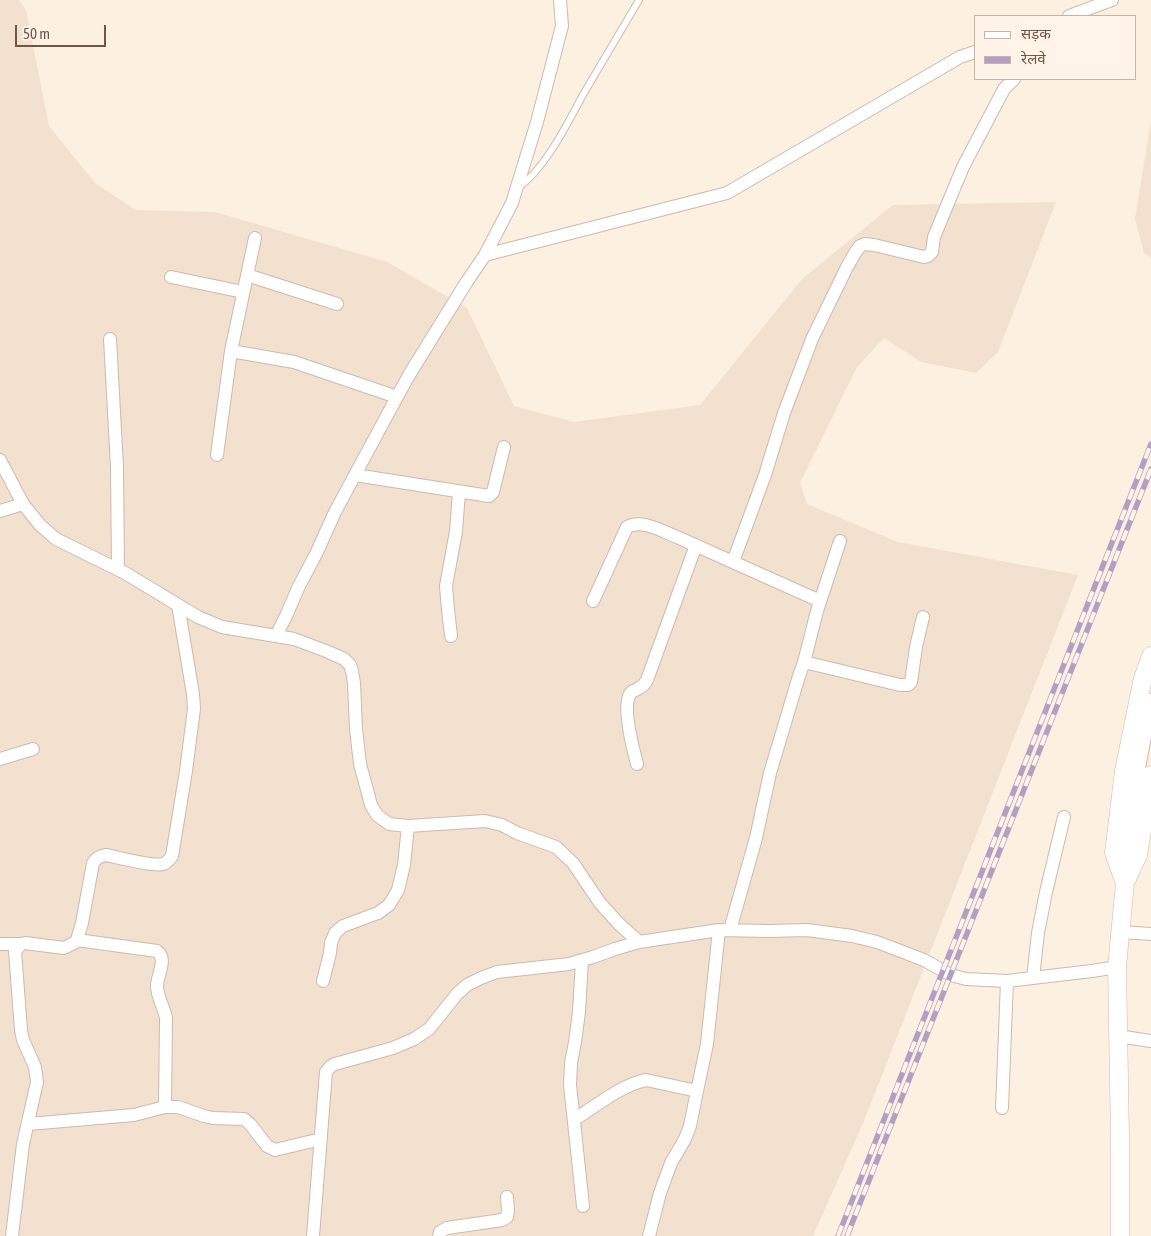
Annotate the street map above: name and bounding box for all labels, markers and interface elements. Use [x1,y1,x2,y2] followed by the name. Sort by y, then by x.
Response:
[18,15,109,47] scale bar
[974,15,1136,80] legend
[23,25,50,42] text: 50 m
[1021,25,1051,42] text: सड़क
[1021,50,1046,67] text: रेलवे

